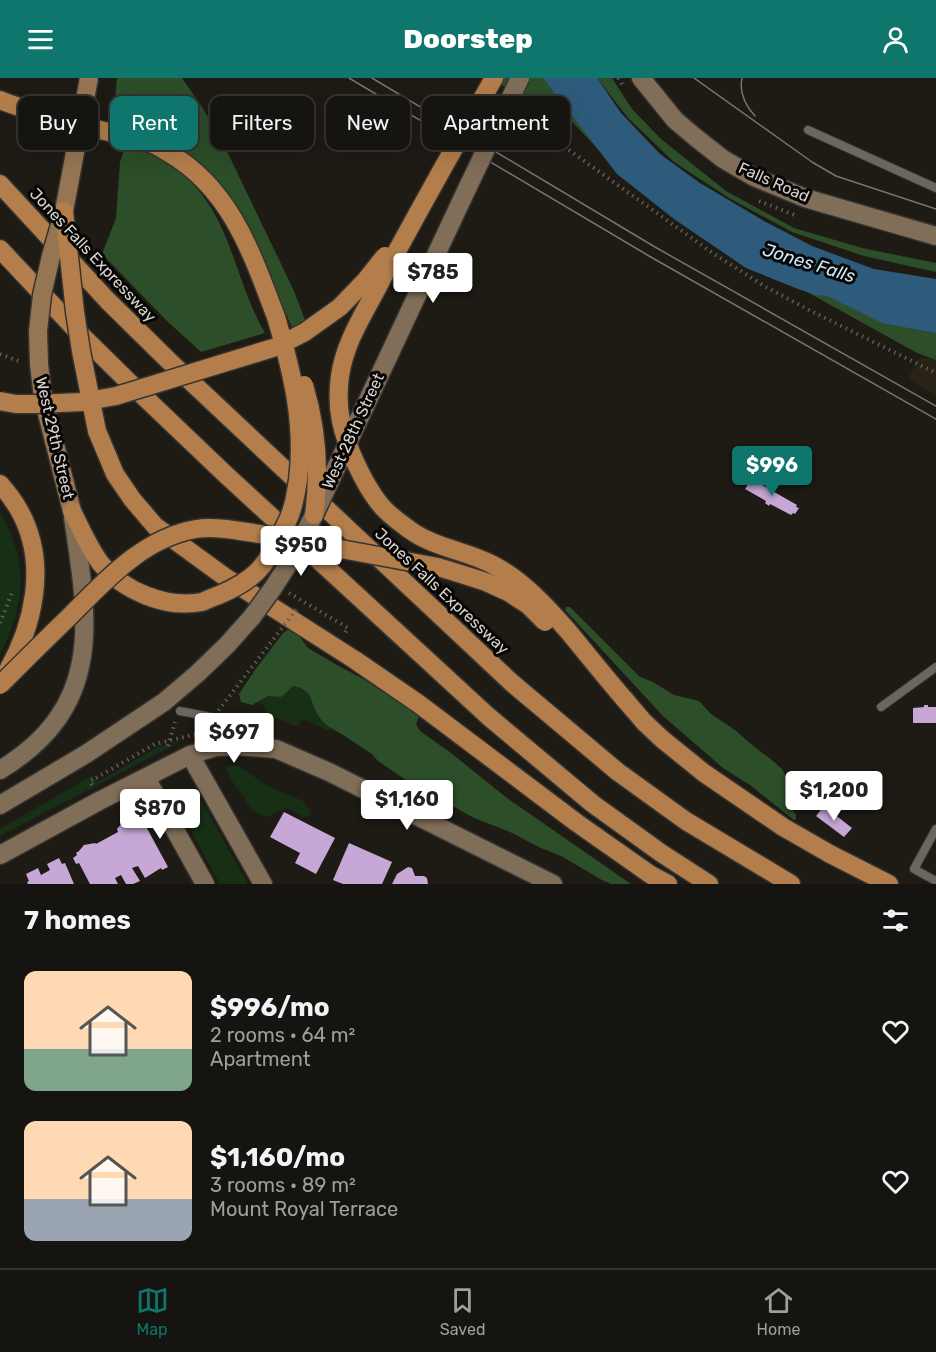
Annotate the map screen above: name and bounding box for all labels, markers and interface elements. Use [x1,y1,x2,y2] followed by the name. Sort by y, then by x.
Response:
[24,23,57,56] icon: menu
[403,23,533,55] text: Doorstep
[879,23,912,56] icon: person
[18,96,98,150] chip: Buy
[110,96,198,150] chip: Rent
[210,96,314,150] chip: Filters
[326,96,410,150] chip: New
[422,96,570,150] chip: Apartment
[736,158,812,206] street label: Falls Road
[26,184,160,326] street label: Jones Falls Expressway
[760,239,858,287] water label: Jones Falls
[397,253,469,304] pin: $785
[407,260,459,284] text: $785
[318,370,388,492] street label: West 28th Street
[32,375,78,501] street label: West 29th Street
[736,446,808,497] pin: $996
[746,453,798,477] text: $996
[371,524,513,658] street label: Jones Falls Expressway
[265,526,337,577] pin: $950
[275,533,327,557] text: $950
[198,713,270,764] pin: $697
[209,720,259,744] text: $697
[785,771,883,822] pin: $1,200
[799,778,869,802] text: $1,200
[358,780,456,831] pin: $1,160
[375,787,439,811] text: $1,160
[124,789,196,840] pin: $870
[134,796,186,820] text: $870
[879,904,912,937] icon: filters
[24,905,131,936] text: 7 homes
[210,992,330,1023] text: $996/mo
[72,995,144,1067] icon: home
[879,1015,912,1048] icon: heart
[210,1023,355,1047] text: 2 rooms · 64 m²
[210,1047,311,1071] text: Apartment
[210,1142,345,1173] text: $1,160/mo
[72,1145,144,1217] icon: home
[879,1165,912,1198] icon: heart
[210,1173,356,1197] text: 3 rooms · 89 m²
[210,1197,398,1221] text: Mount Royal Terrace
[136,1284,169,1339] tab: Map
[440,1284,485,1339] tab: Saved
[757,1284,800,1339] tab: Home

